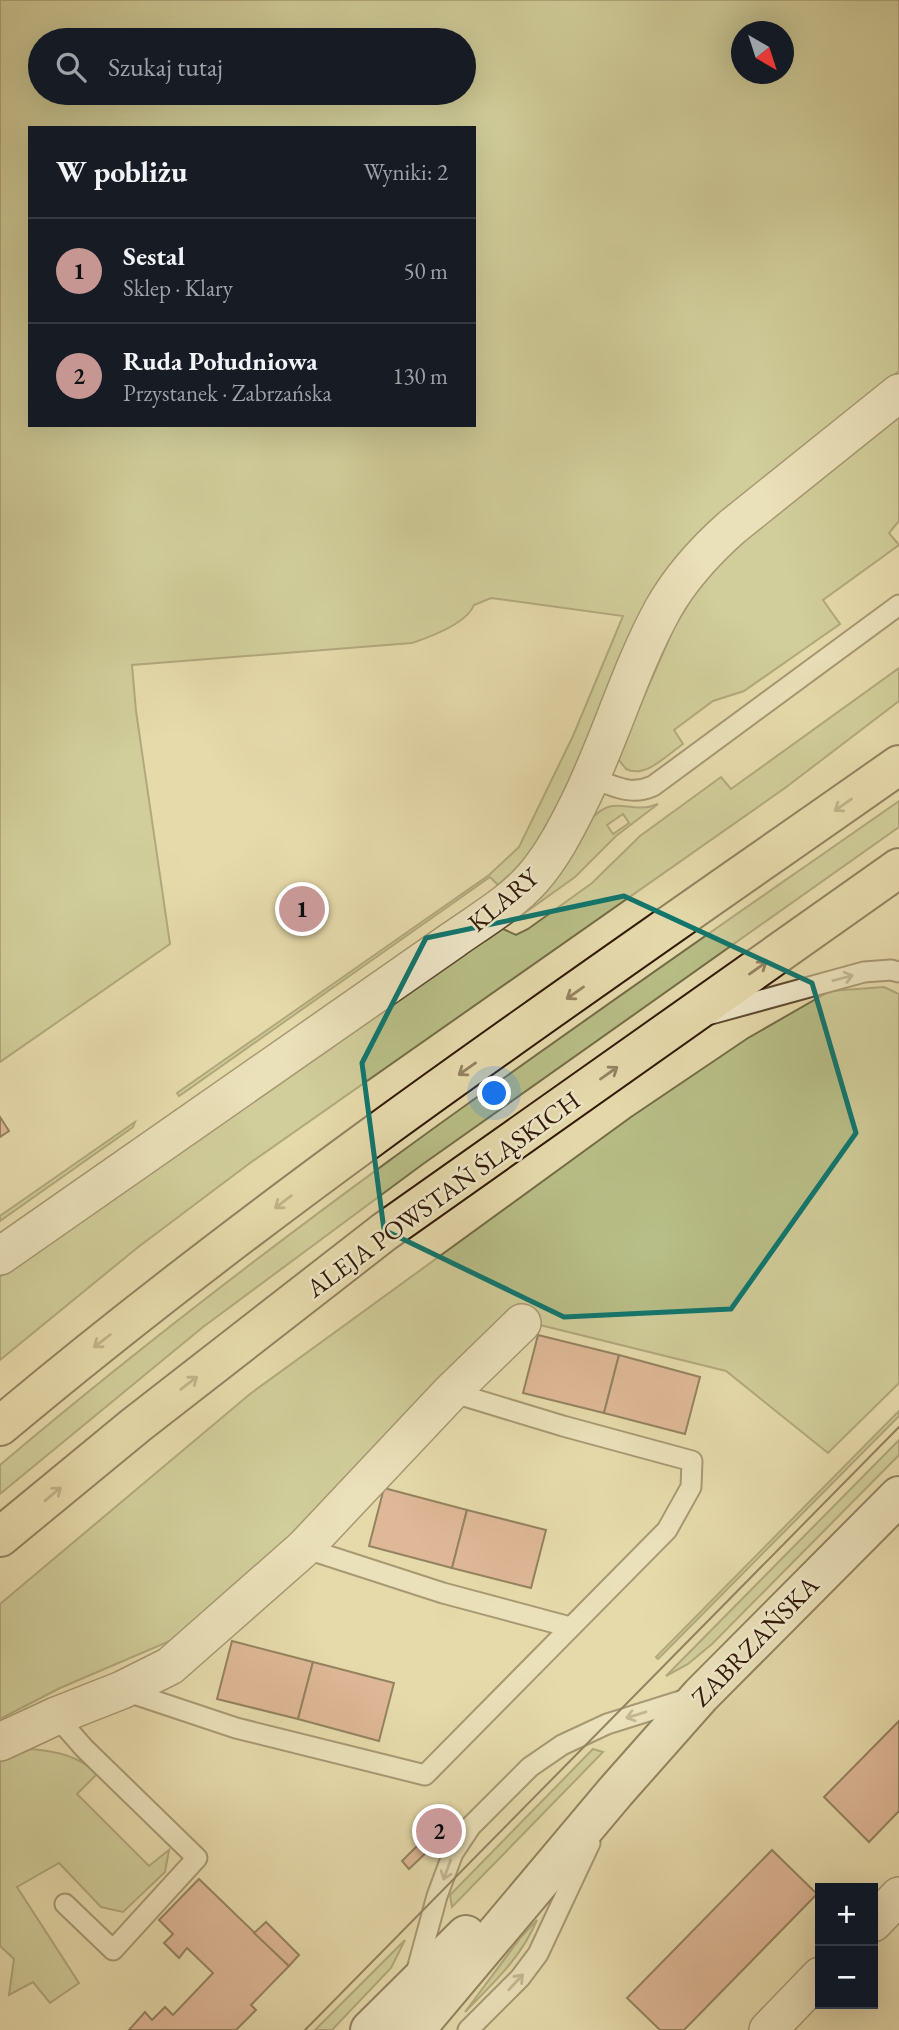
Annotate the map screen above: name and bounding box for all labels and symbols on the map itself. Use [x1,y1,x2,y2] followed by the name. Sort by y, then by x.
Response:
[731,21,794,84] north arrow
[834,798,853,812] one-way arrow
[461,859,547,939] street label: KLARY
[279,883,325,935] pin: 1
[748,960,767,975] one-way arrow
[832,970,854,983] one-way arrow
[566,986,585,1000] one-way arrow
[458,1062,477,1076] one-way arrow
[599,1066,618,1080] one-way arrow
[477,1076,511,1110] your location
[298,1083,587,1306] street label: ALEJA POWSTAŃ ŚLĄSKICH
[274,1195,293,1210] one-way arrow
[94,1333,112,1348] one-way arrow
[180,1376,198,1391] one-way arrow
[43,1486,61,1501] one-way arrow
[684,1567,827,1714] street label: ZABRZAŃSKA
[625,1710,647,1722] one-way arrow
[416,1805,462,1857] pin: 2
[440,1858,452,1880] one-way arrow
[507,1973,524,1990] one-way arrow

